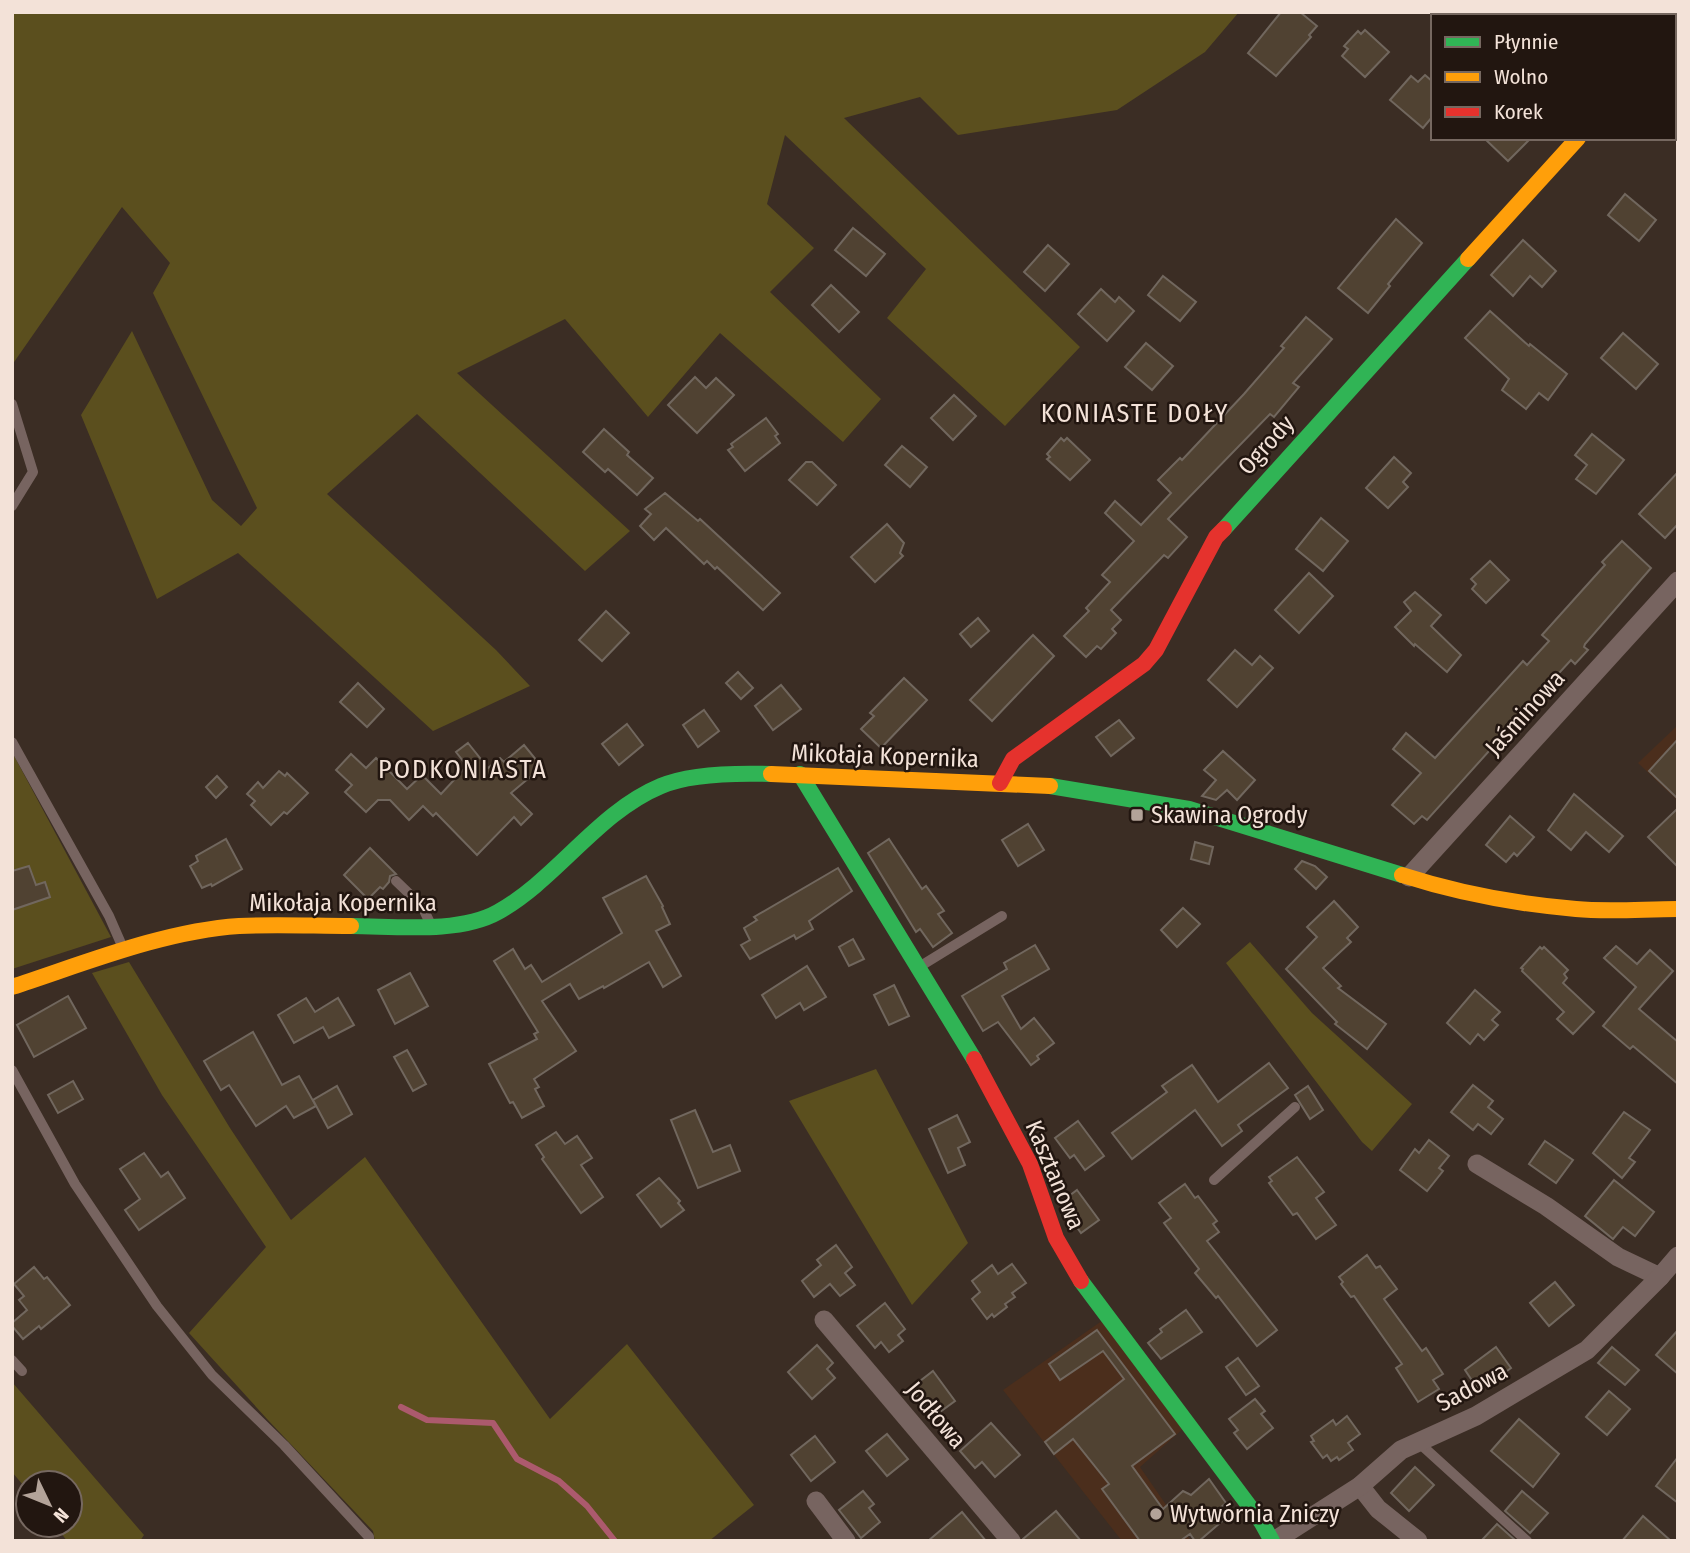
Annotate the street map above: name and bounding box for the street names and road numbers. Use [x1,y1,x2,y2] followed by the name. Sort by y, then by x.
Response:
[1232,409,1300,480] street label: Ogrody
[1479,664,1571,762] street label: Jaśminowa
[791,739,979,773] street label: Mikołaja Kopernika
[249,889,437,917] street label: Mikołaja Kopernika
[1020,1116,1090,1234] street label: Kasztanowa
[1432,1357,1512,1417] street label: Sadowa
[900,1376,972,1454] street label: Jodłowa

